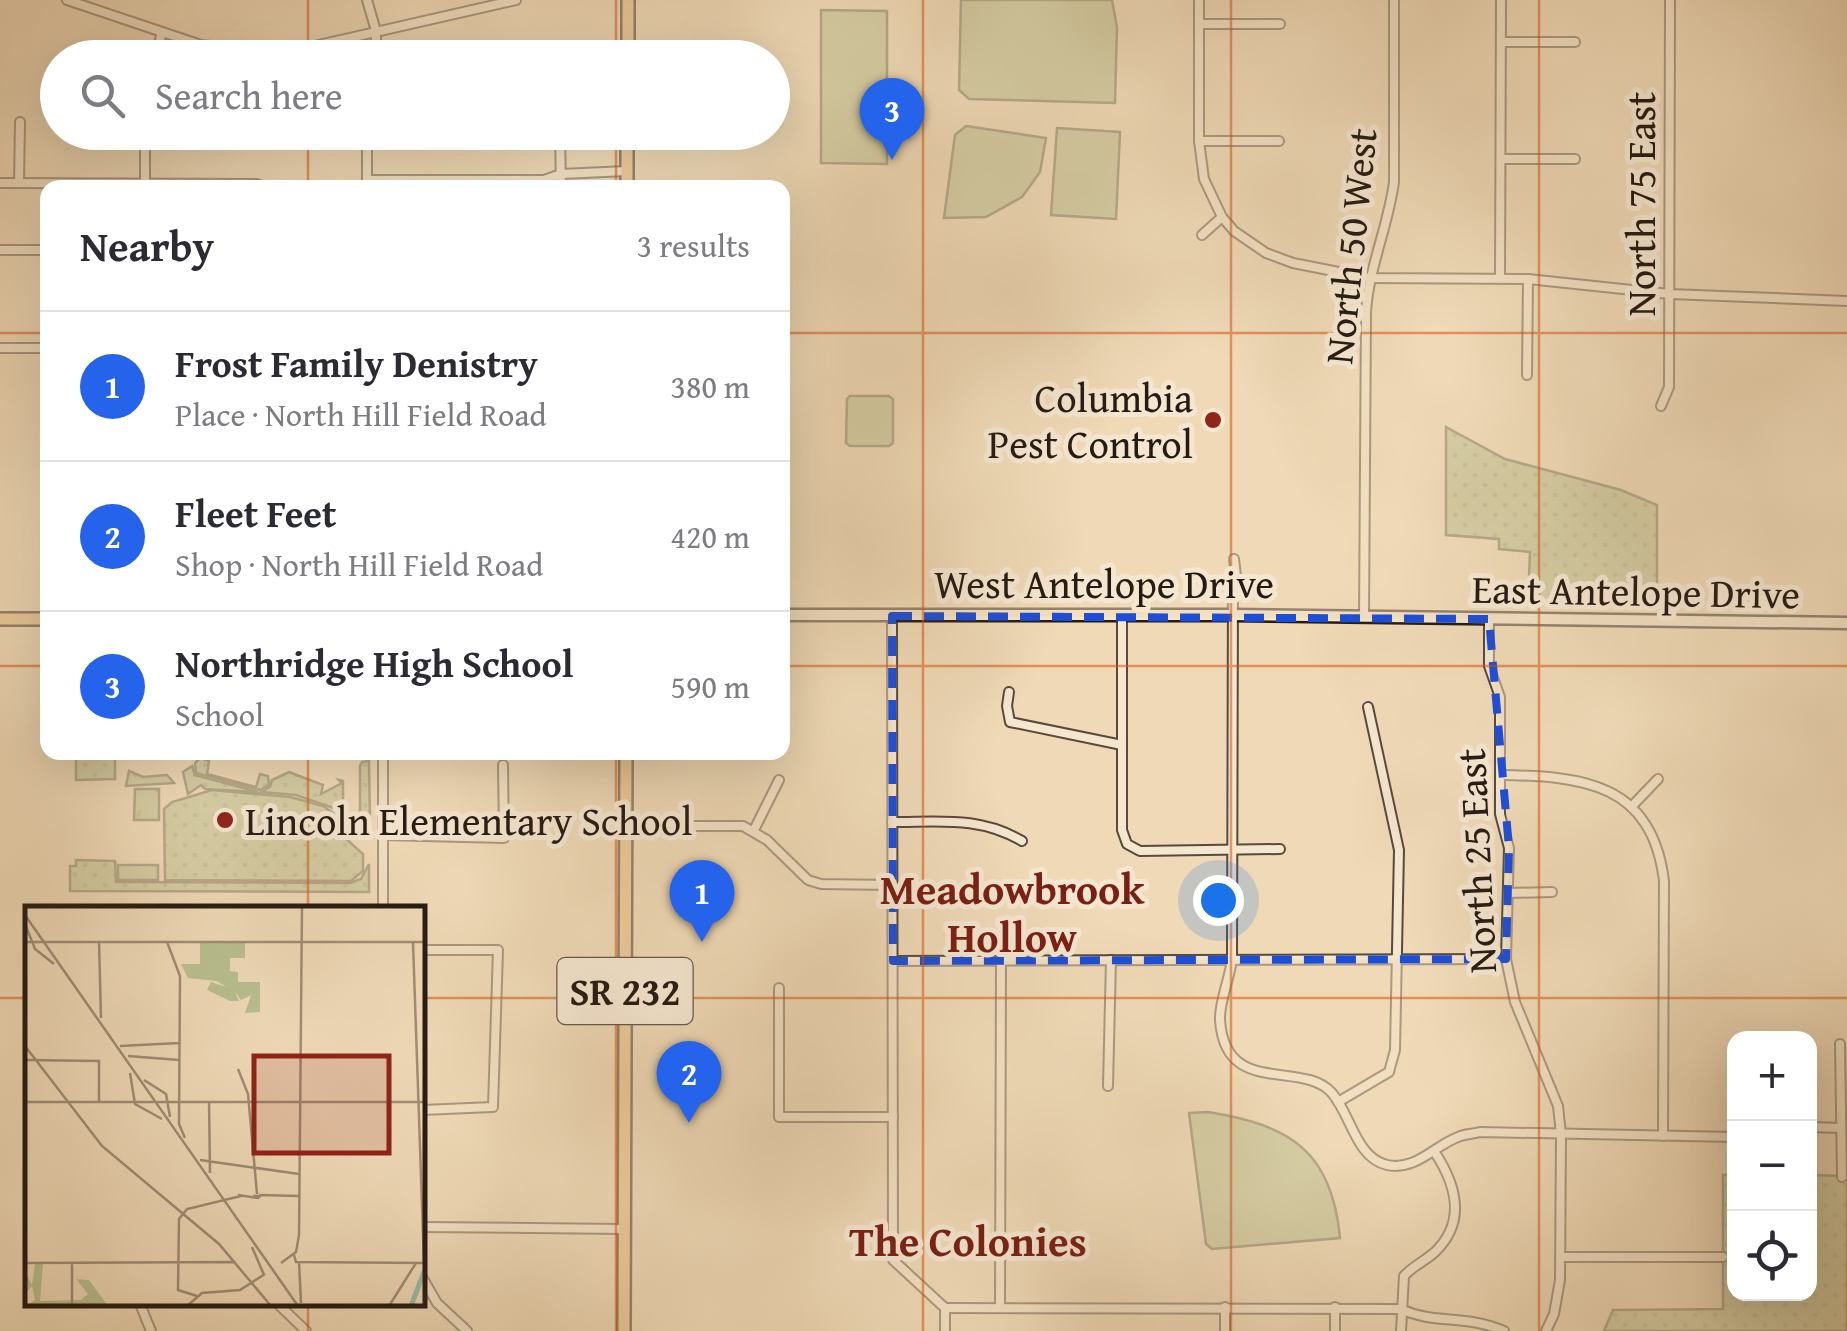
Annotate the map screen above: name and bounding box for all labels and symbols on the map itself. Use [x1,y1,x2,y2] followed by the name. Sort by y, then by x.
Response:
[860,78,924,160] pin: 3
[1611,92,1670,316] street label: North 75 East
[1308,125,1392,367] street label: North 50 West
[988,368,1193,473] place label: Columbia Pest Control
[1202,409,1224,431] marker: Columbia Pest Control
[934,554,1274,613] street label: West Antelope Drive
[1471,559,1801,623] street label: East Antelope Drive
[1441,747,1511,975] street label: North 25 East
[245,791,692,850] place label: Lincoln Elementary School
[214,809,236,831] marker: Lincoln Elementary School
[880,858,1145,967] district label: Meadowbrook Hollow
[670,860,734,942] pin: 1
[1193,875,1244,926] your location
[25,906,425,1306] inset map
[558,958,692,1024] road number: SR 232
[656,1040,722,1123] pin: 2
[849,1210,1087,1271] district label: The Colonies

